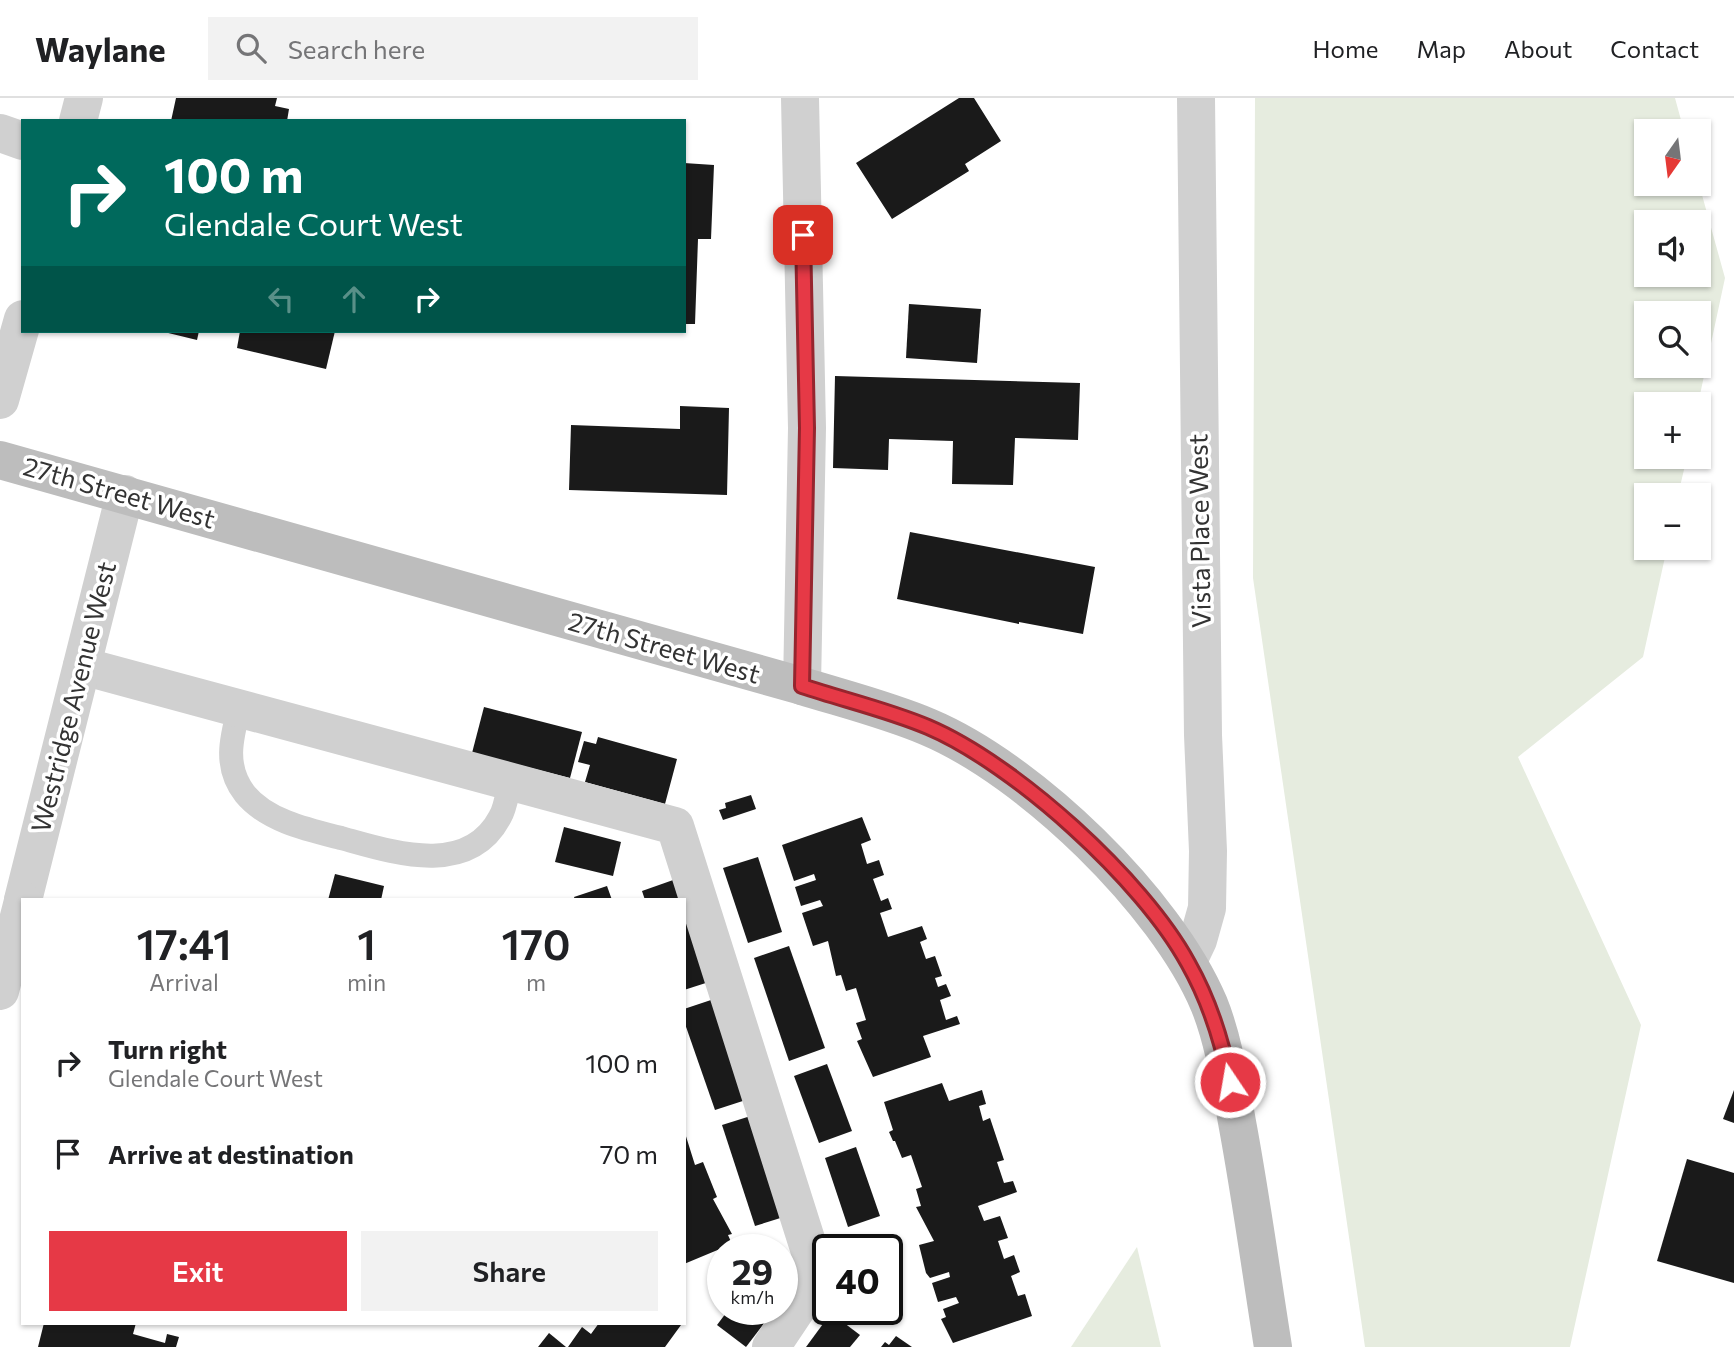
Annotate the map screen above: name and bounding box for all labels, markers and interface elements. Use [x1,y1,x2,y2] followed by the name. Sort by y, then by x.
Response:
[208,17,698,80] search box
[35,28,166,69] text: Waylane
[232,29,270,67] icon: search
[288,33,425,64] text: Search here
[1313,34,1379,63] text: Home
[1417,34,1466,63] text: Map
[1504,34,1572,63] text: About
[1610,34,1699,63] text: Contact
[1634,119,1712,196] north arrow
[1634,119,1711,560] map controls
[164,143,303,203] text: 100 m
[49,147,140,238] icon: right
[164,203,463,243] text: Glendale Court West
[773,205,833,265] pin
[1634,210,1711,287] button: sound
[784,216,822,254] icon: arrive
[262,280,300,318] icon: left
[335,280,373,318] icon: ahead
[408,280,446,318] icon: right
[1634,301,1711,378] button: search
[1634,392,1711,469] button: +
[1181,434,1216,629] street label: Vista Place West
[20,449,219,534] street label: 27th Street West
[1634,483,1711,560] button: −
[24,558,121,835] street label: Westridge Avenue West
[565,604,764,689] street label: 27th Street West
[136,917,232,969] text: 17:41
[357,917,376,969] text: 1
[502,917,571,969] text: 170
[149,968,219,996] text: Arrival
[347,968,386,996] text: min
[526,968,546,996] text: m
[108,1033,227,1064] text: Turn right
[49,1044,87,1082] icon: right
[1193,1045,1267,1119] position arrow
[585,1047,658,1078] text: 100 m
[108,1064,323,1092] text: Glendale Court West
[49,1135,87,1173] icon: arrive
[108,1138,354,1169] text: Arrive at destination
[600,1138,658,1169] text: 70 m
[49,1231,347,1311] button: Exit
[361,1231,658,1311] button: Share
[812,1234,903,1325] speed limit sign: 40
[732,1249,773,1292] text: 29
[731,1286,774,1308] text: km/h

